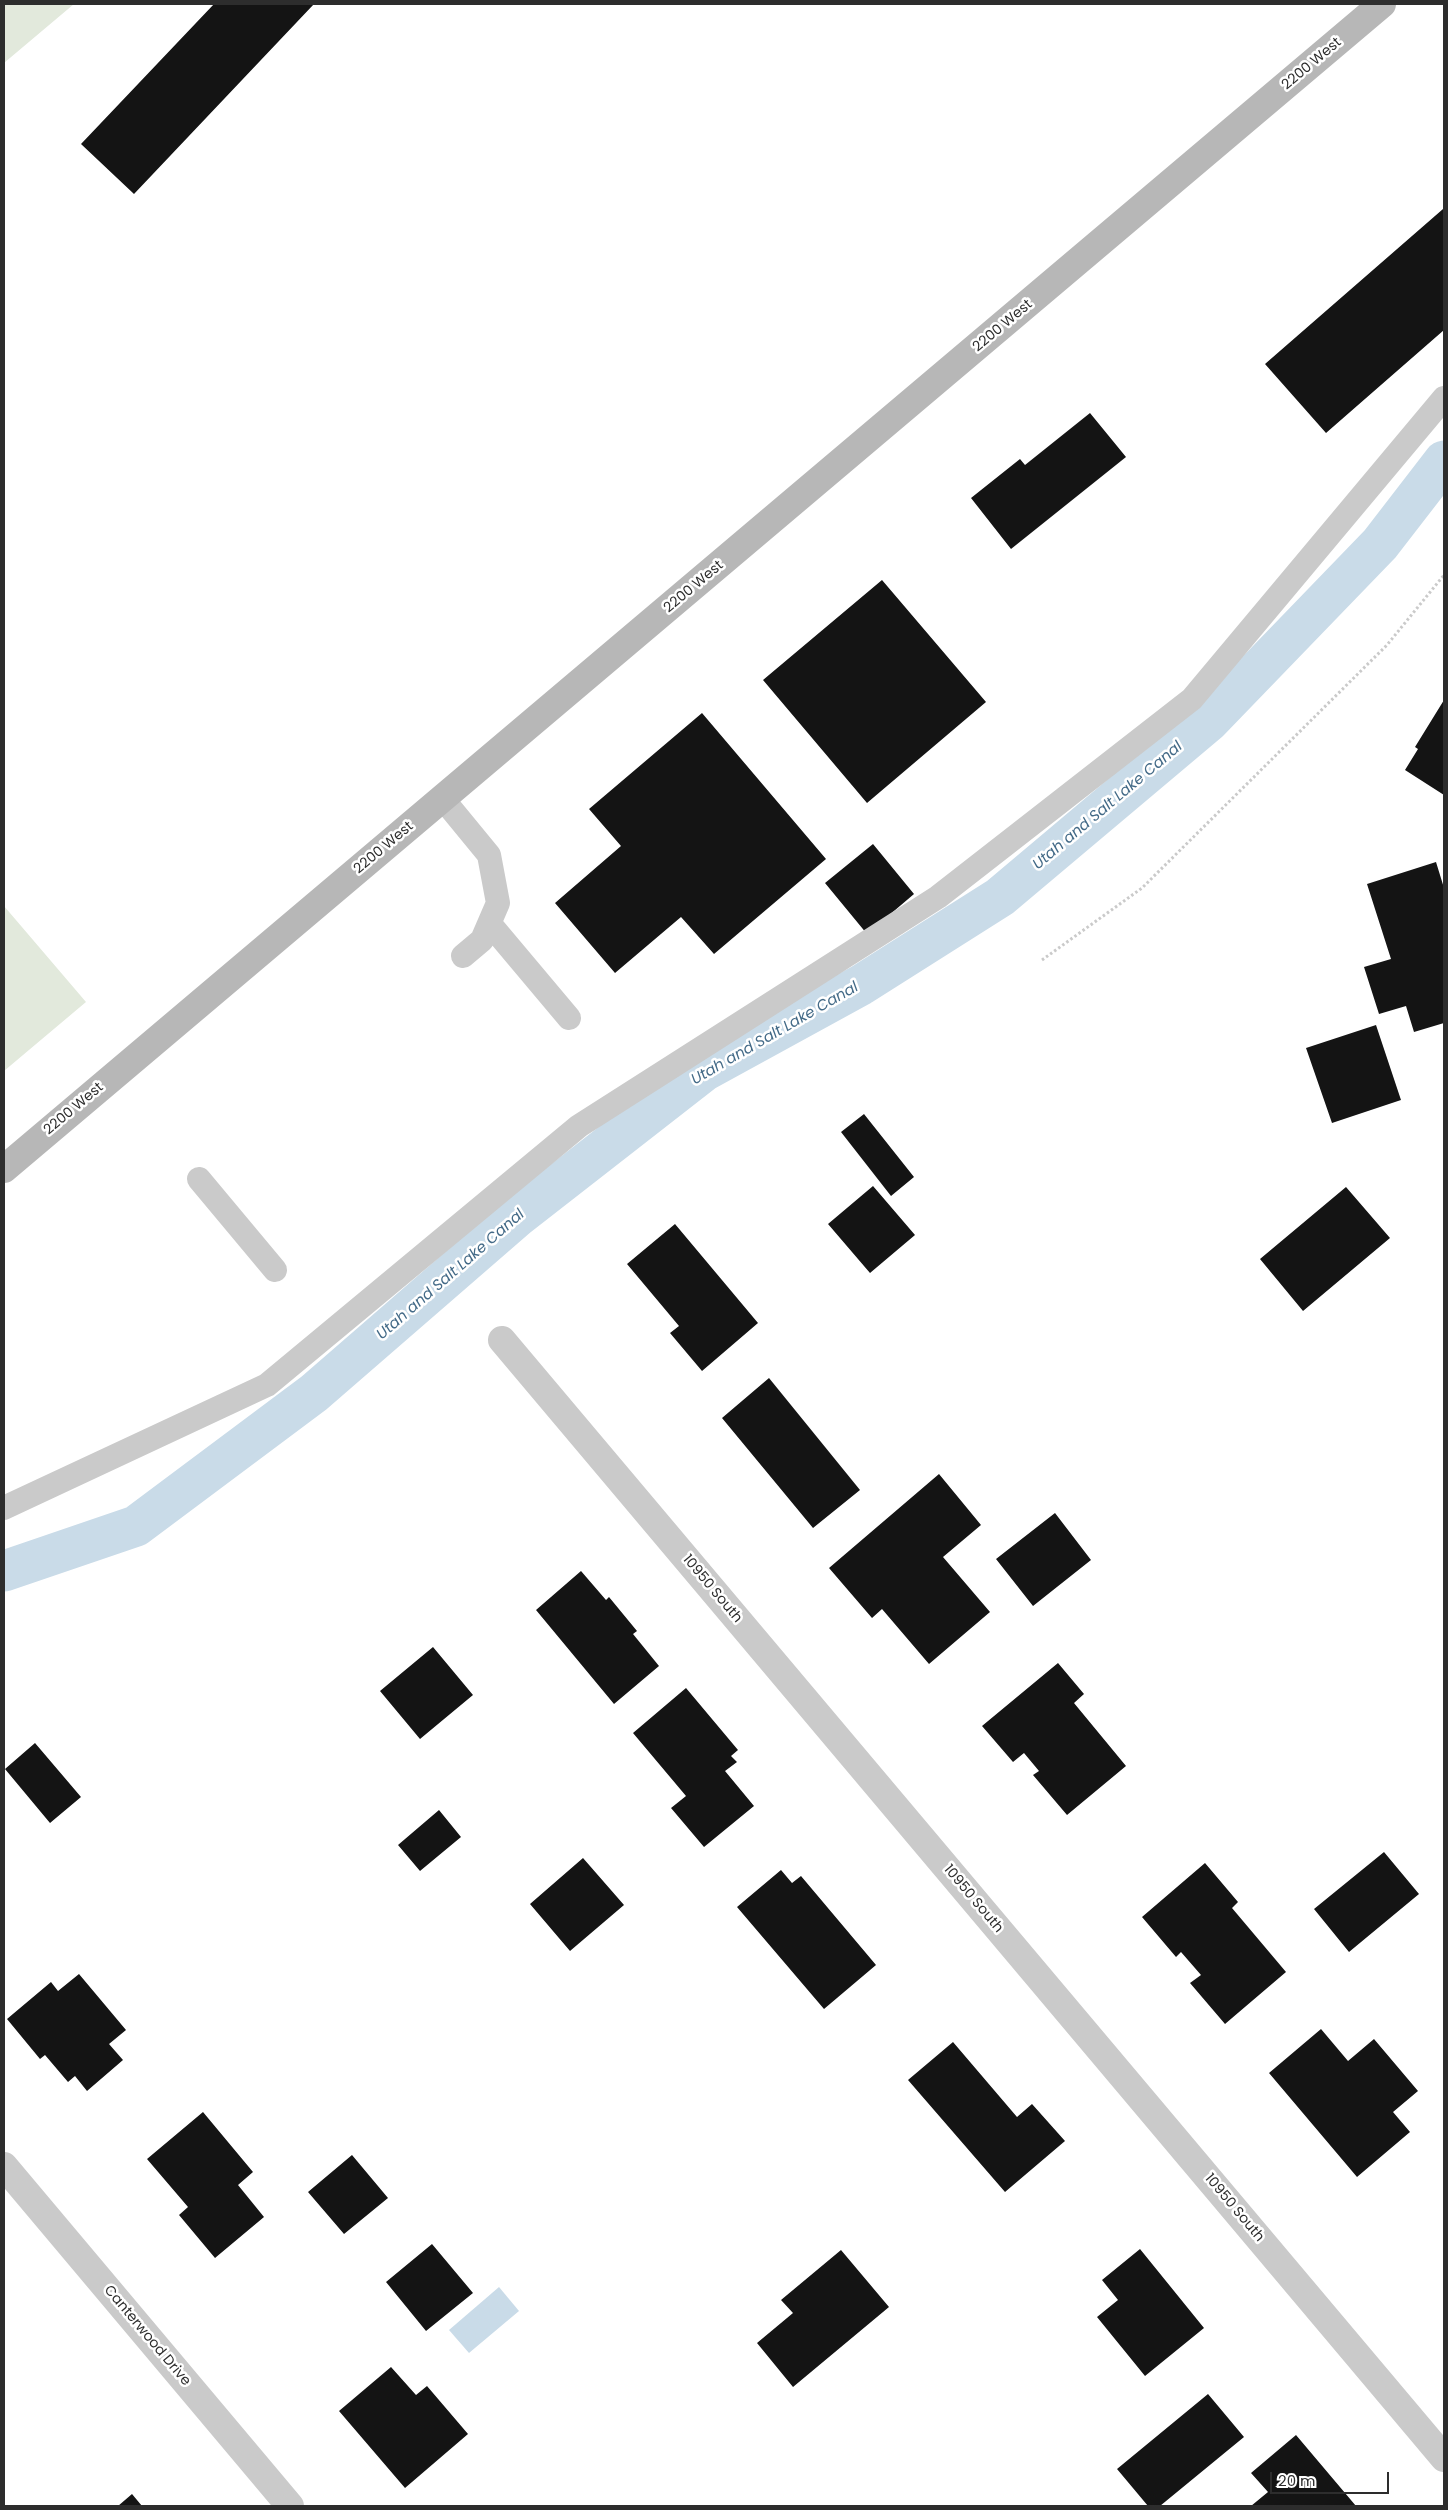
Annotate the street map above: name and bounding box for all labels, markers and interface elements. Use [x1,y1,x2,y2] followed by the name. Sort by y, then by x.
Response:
[1279,34,1345,94] street label: 2200 West
[970,296,1036,356] street label: 2200 West
[661,557,727,617] street label: 2200 West
[1029,738,1187,874] water label: Utah and Salt Lake Canal
[351,818,417,878] street label: 2200 West
[688,979,862,1089] water label: Utah and Salt Lake Canal
[41,1079,107,1139] street label: 2200 West
[373,1206,529,1344] water label: Utah and Salt Lake Canal
[679,1552,745,1626] street label: 10950 South
[940,1862,1006,1936] street label: 10950 South
[1201,2171,1267,2245] street label: 10950 South
[100,2282,194,2390] street label: Canterwood Drive
[1273,2462,1392,2494] scale bar
[1278,2470,1316,2491] text: 20 m

